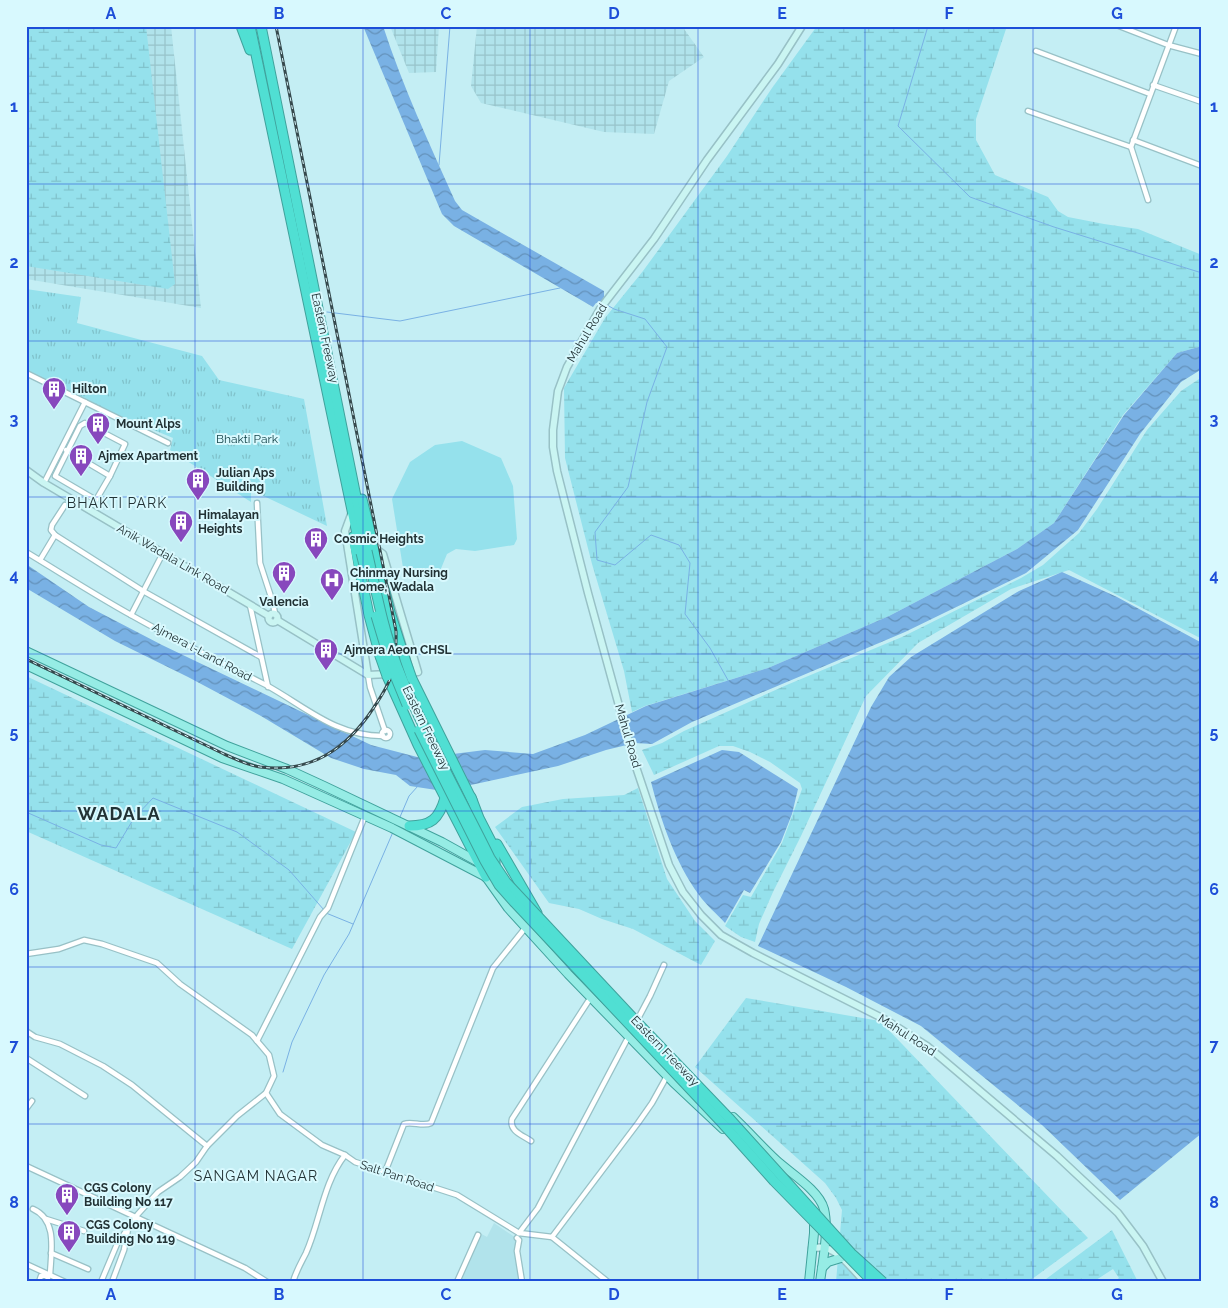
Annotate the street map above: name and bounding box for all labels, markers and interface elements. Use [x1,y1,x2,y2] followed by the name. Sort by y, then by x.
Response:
[106,4,117,23] text: A
[274,4,285,23] text: B
[441,4,452,23] text: C
[608,4,620,23] text: D
[777,4,787,23] text: E
[944,4,954,23] text: F
[1111,4,1123,23] text: G
[10,97,18,116] text: 1
[1210,97,1218,116] text: 1
[9,253,19,272] text: 2
[1209,253,1219,272] text: 2
[309,292,341,385] street label: Eastern Freeway
[564,301,610,365] street label: Mahul Road
[41,376,67,410] building icon: Hilton
[72,382,107,396] place label: Hilton
[10,410,19,429] text: 3
[1210,410,1219,429] text: 3
[85,411,111,445] building icon: Mount Alps
[116,417,181,431] place label: Mount Alps
[216,432,279,446] park label: Bhakti Park
[68,443,94,477] building icon: Ajmex Apartment
[98,449,199,463] place label: Ajmex Apartment
[216,466,274,494] place label: Julian Aps Building
[185,467,211,501] building icon: Julian Aps Building
[67,495,167,511] district label: BHAKTI PARK
[198,508,259,536] place label: Himalayan Heights
[168,509,194,543] building icon: Himalayan Heights
[115,521,231,597] street label: Anik Wadala Link Road
[303,526,329,560] building icon: Cosmic Heights
[334,532,424,546] place label: Cosmic Heights
[271,560,297,594] building icon: Valencia
[9,566,19,585] text: 4
[350,566,448,594] place label: Chinmay Nursing Home, Wadala
[1209,566,1219,585] text: 4
[319,567,345,601] hospital icon: Chinmay Nursing Home, Wadala
[259,595,309,609] place label: Valencia
[150,620,254,684] street label: Ajmera l-Land Road
[313,637,339,671] building icon: Ajmera Aeon CHSL
[344,643,452,657] place label: Ajmera Aeon CHSL
[400,684,453,773] street label: Eastern Freeway
[612,702,644,770] street label: Mahul Road
[10,723,19,742] text: 5
[1210,723,1219,742] text: 5
[77,803,161,824] district label: WADALA
[9,880,19,899] text: 6
[1209,880,1219,899] text: 6
[876,1011,938,1059] street label: Mahul Road
[628,1013,702,1089] street label: Eastern Freeway
[10,1036,19,1055] text: 7
[1210,1036,1219,1055] text: 7
[358,1157,436,1195] street label: Salt Pan Road
[194,1168,318,1184] district label: SANGAM NAGAR
[84,1181,173,1209] place label: CGS Colony Building No 117
[54,1182,80,1216] building icon: CGS Colony Building No 117
[9,1193,19,1212] text: 8
[1209,1193,1219,1212] text: 8
[86,1218,175,1246] place label: CGS Colony Building No 119
[56,1219,82,1253] building icon: CGS Colony Building No 119
[106,1285,117,1304] text: A
[274,1285,285,1304] text: B
[441,1285,452,1304] text: C
[608,1285,620,1304] text: D
[777,1285,787,1304] text: E
[944,1285,954,1304] text: F
[1111,1285,1123,1304] text: G

